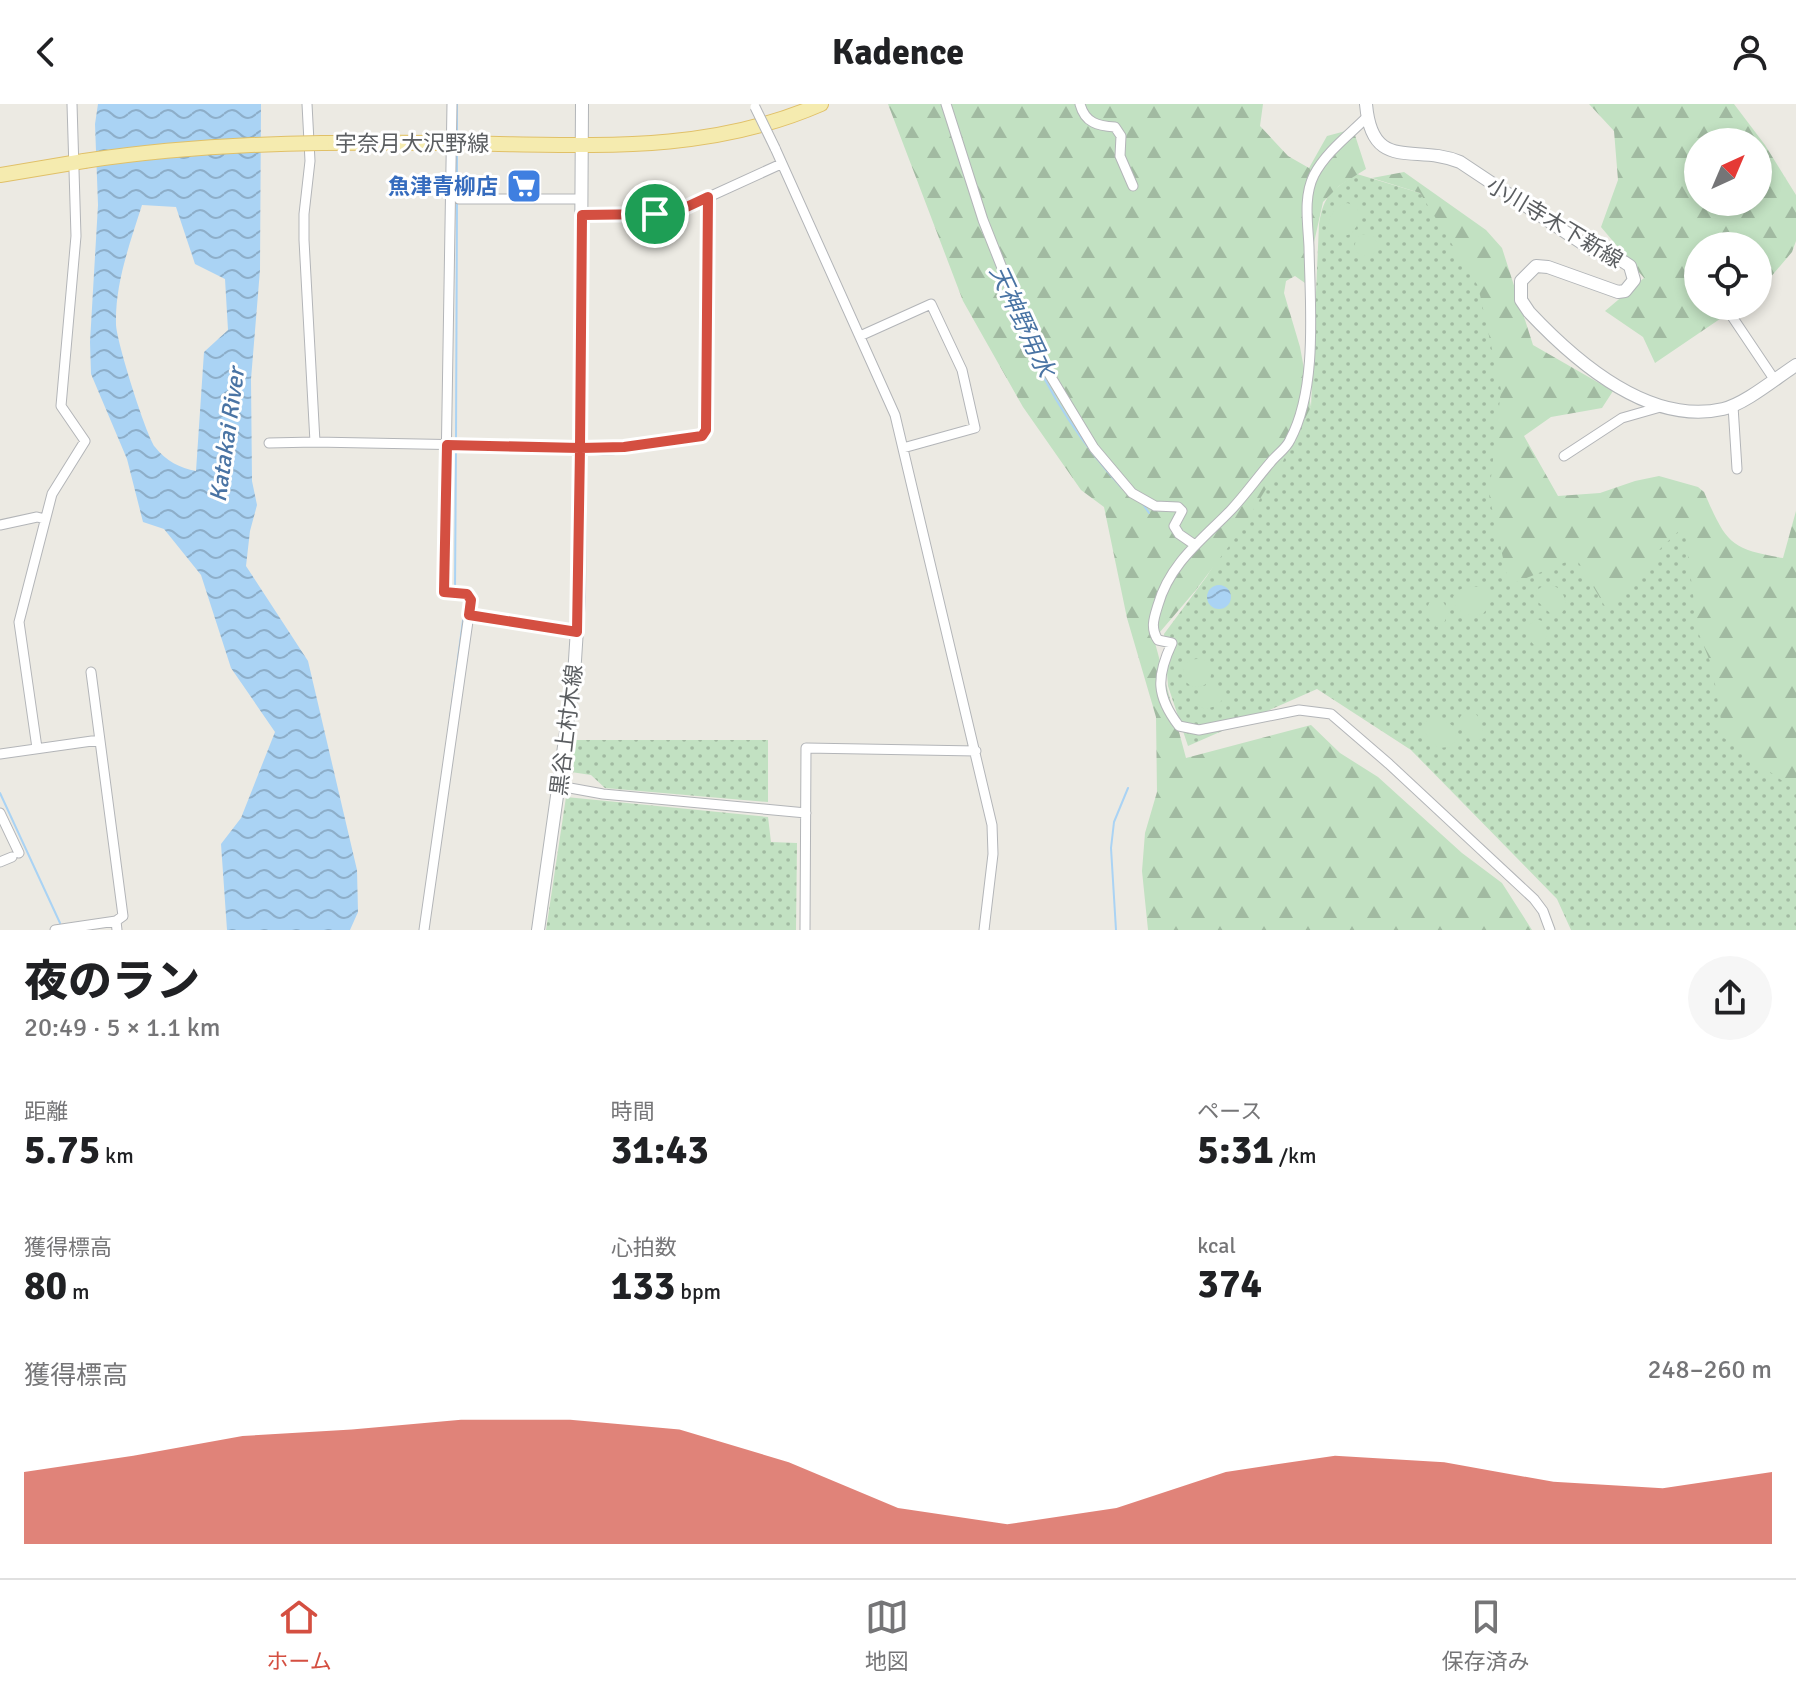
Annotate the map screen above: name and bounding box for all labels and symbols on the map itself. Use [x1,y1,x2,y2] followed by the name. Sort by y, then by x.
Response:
[1684,128,1772,216] north arrow
[335,130,489,157] street label: 宇奈月大沢野線
[505,167,543,205] supermarket icon: 魚津青柳店
[1482,171,1628,274] street label: 小川寺木下新線
[388,173,498,200] place label: 魚津青柳店
[621,180,689,248] pin
[983,260,1062,384] water label: 天神野用水
[203,363,252,504] water label: Katakai River
[545,663,588,797] street label: 黒谷上村木線

